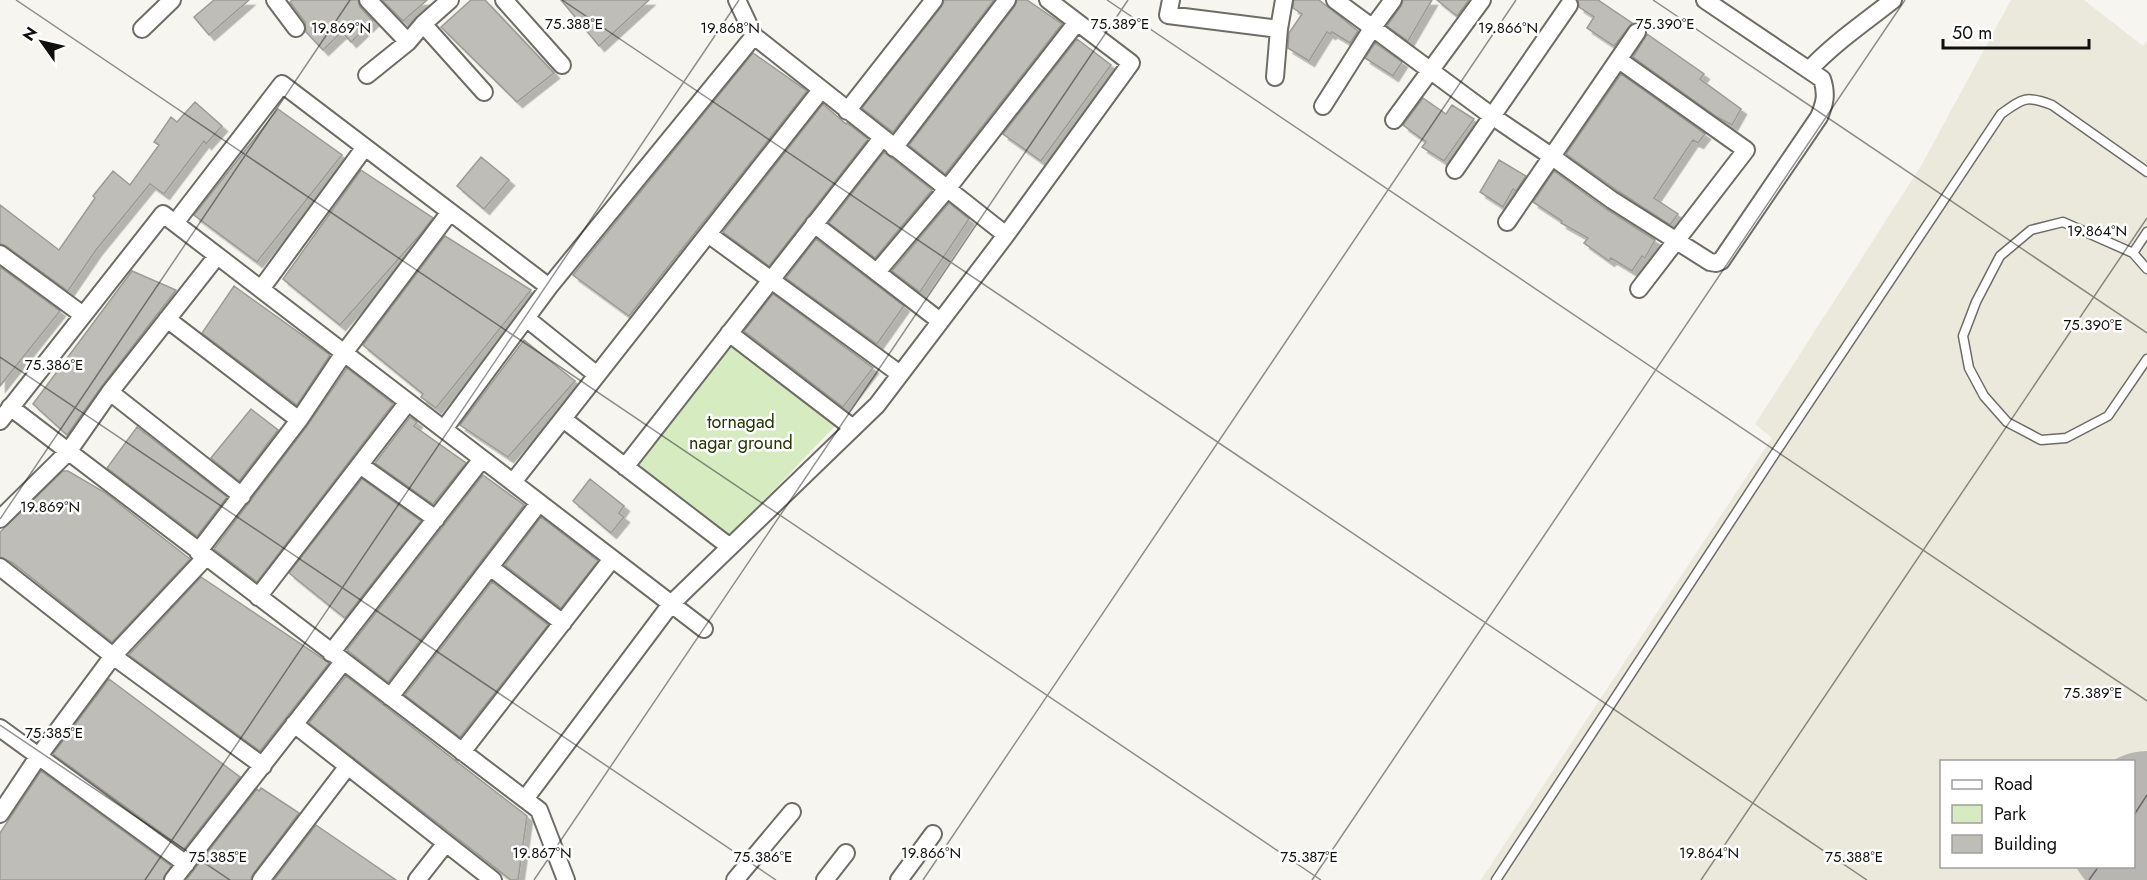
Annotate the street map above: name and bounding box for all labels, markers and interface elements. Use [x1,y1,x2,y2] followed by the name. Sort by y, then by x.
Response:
[12,12,72,72] north arrow
[1943,12,2088,50] scale bar
[545,13,603,35] text: 75.388°E
[1091,13,1149,35] text: 75.389°E
[1635,13,1695,35] text: 75.390°E
[311,17,371,39] text: 19.869°N
[700,17,760,39] text: 19.868°N
[1478,17,1538,39] text: 19.866°N
[1952,20,1992,46] text: 50 m
[17,22,43,46] text: N
[2067,220,2127,242] text: 19.864°N
[2063,314,2123,336] text: 75.390°E
[25,354,83,376] text: 75.386°E
[689,409,793,456] park label: tornagad nagar ground
[20,496,80,518] text: 19.869°N
[2064,682,2122,704] text: 75.389°E
[25,722,83,744] text: 75.385°E
[1940,760,2135,868] legend
[1994,771,2033,797] text: Road
[1994,801,2026,827] text: Park
[1994,831,2057,857] text: Building
[512,842,572,864] text: 19.867°N
[901,842,961,864] text: 19.866°N
[1679,842,1739,864] text: 19.864°N
[189,846,247,868] text: 75.385°E
[734,846,792,868] text: 75.386°E
[1280,846,1338,868] text: 75.387°E
[1825,846,1883,868] text: 75.388°E

